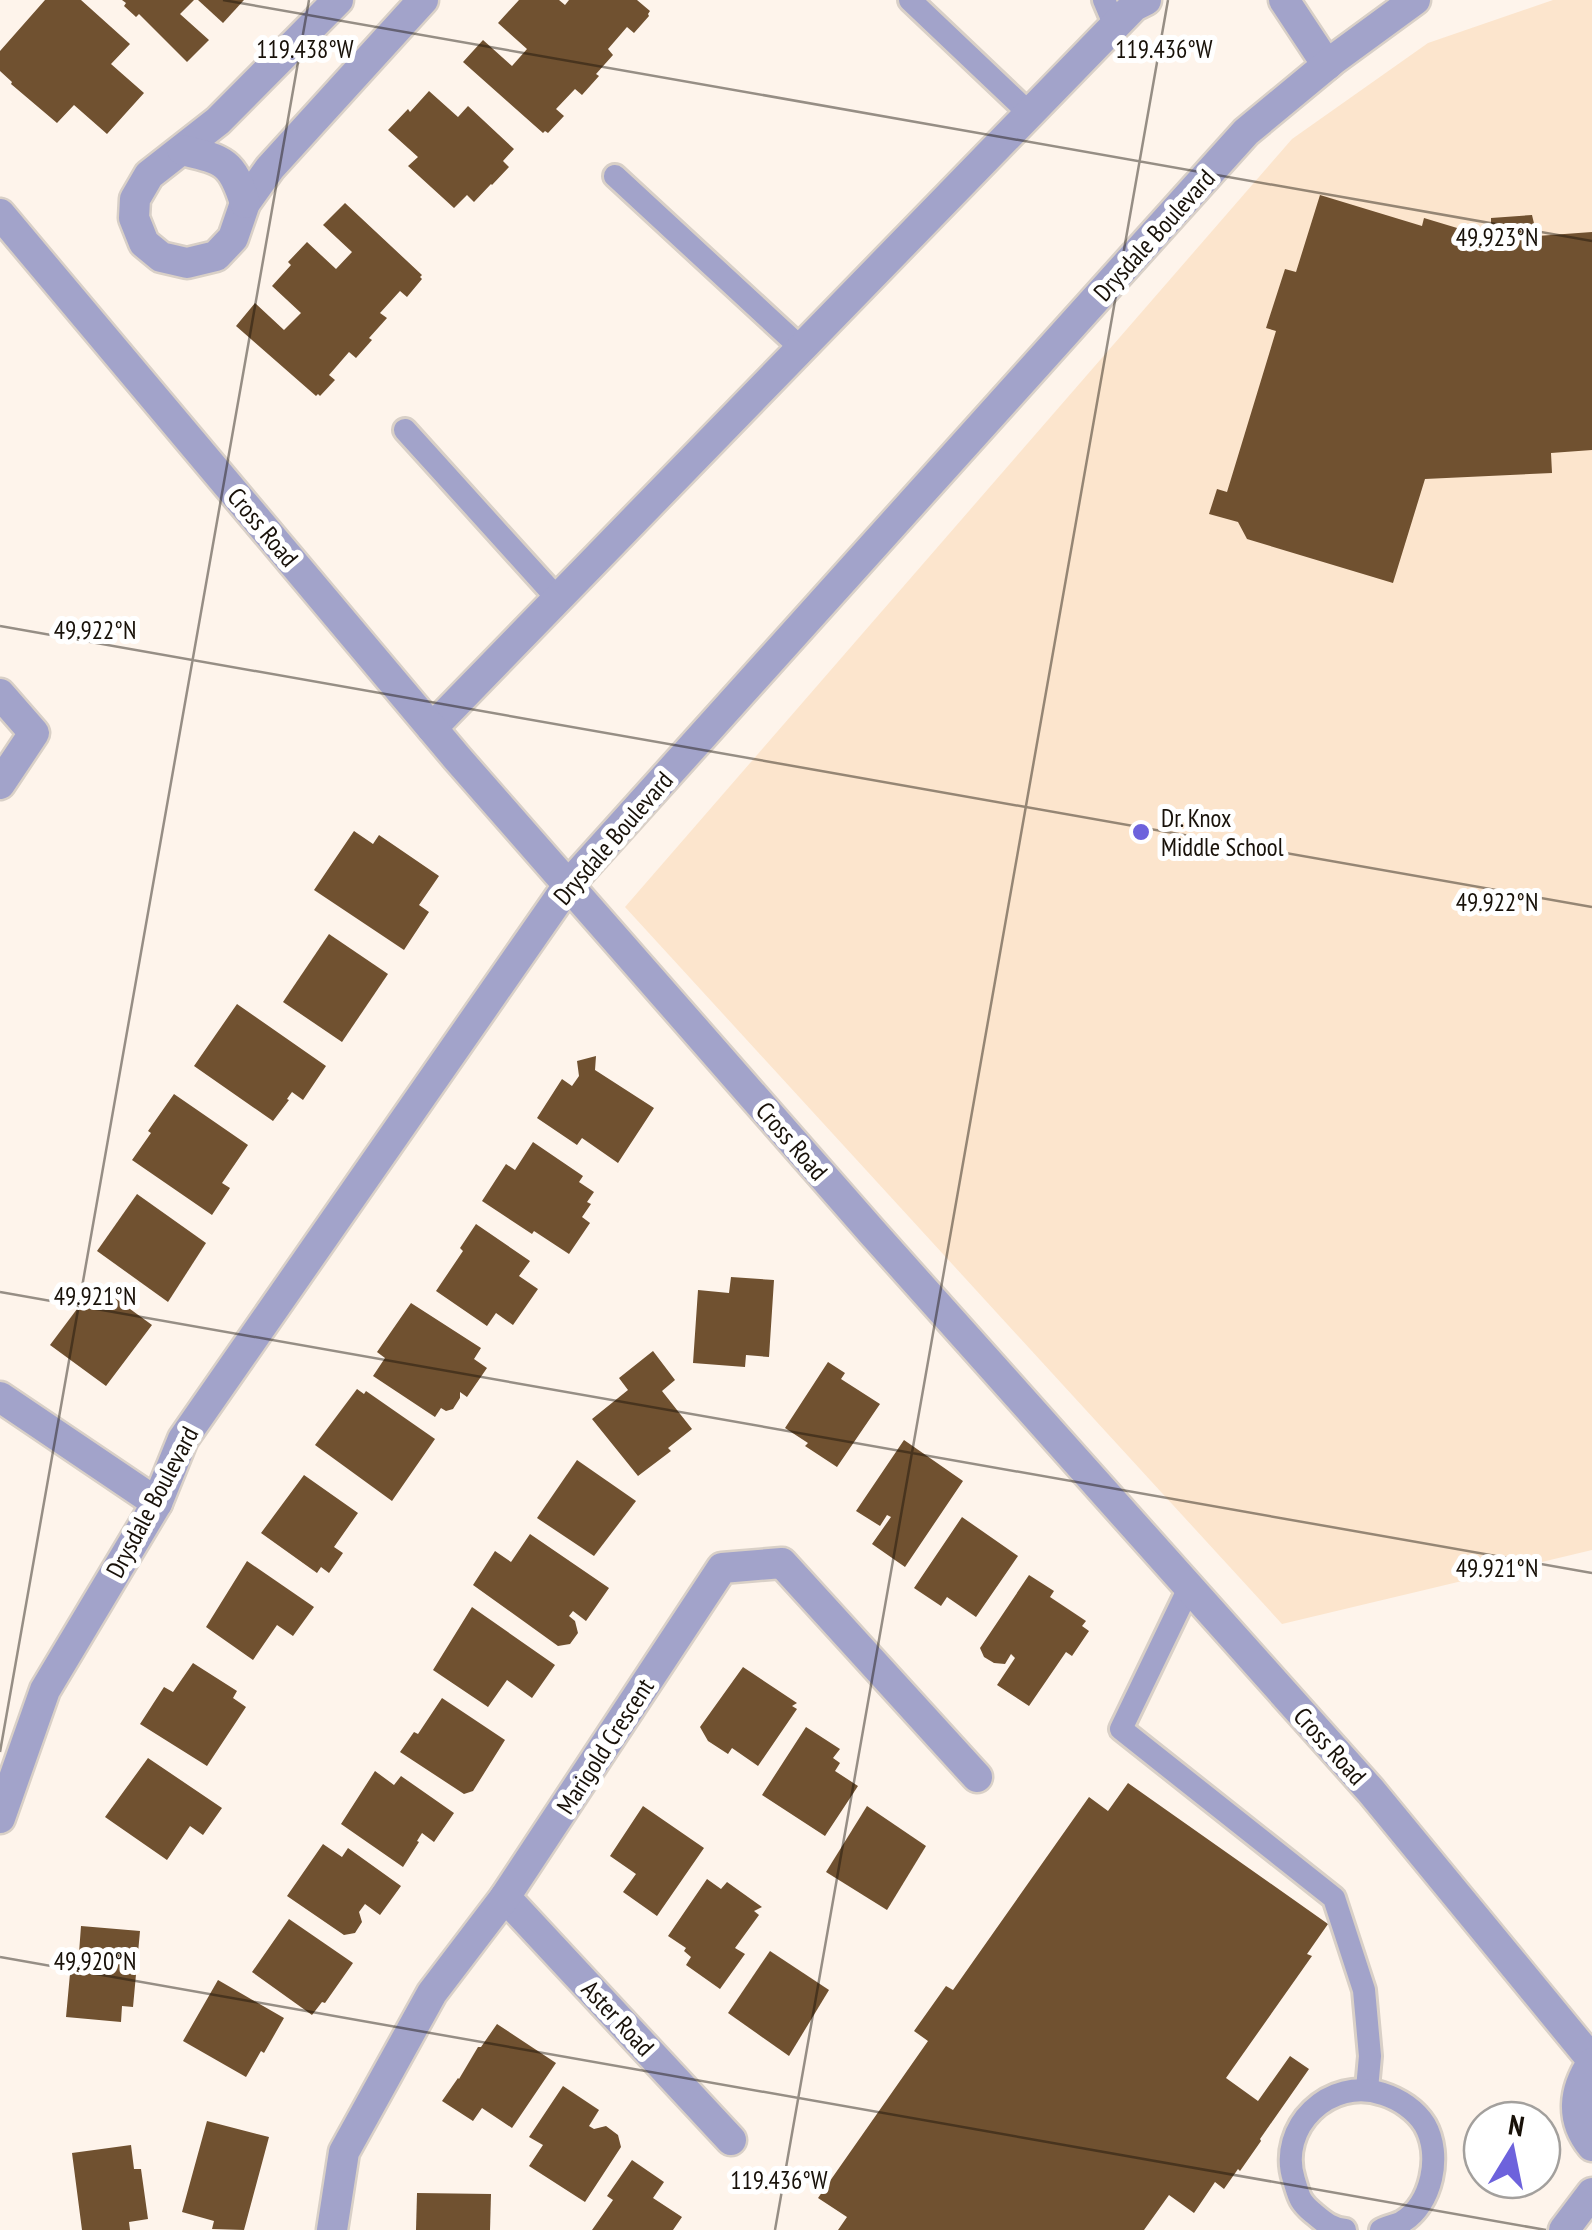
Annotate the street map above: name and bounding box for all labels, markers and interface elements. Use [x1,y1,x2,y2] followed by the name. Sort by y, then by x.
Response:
[256,33,354,65] text: 119.438°W
[1115,33,1213,65] text: 119.436°W
[1086,162,1222,308] street label: Drysdale Boulevard
[1456,221,1538,253] text: 49.923°N
[221,481,305,573] street label: Cross Road
[54,614,136,646] text: 49.922°N
[546,765,680,911] street label: Drysdale Boulevard
[1161,802,1284,863] place label: Dr. Knox Middle School
[1130,821,1152,843] marker: Dr. Knox Middle School
[1456,886,1538,918] text: 49.922°N
[749,1095,835,1187] street label: Cross Road
[54,1280,136,1312] text: 49.921°N
[99,1421,205,1583] street label: Drysdale Boulevard
[1456,1552,1538,1584] text: 49.921°N
[549,1672,661,1820] street label: Marigold Crescent
[1287,1700,1373,1792] street label: Cross Road
[54,1945,136,1977] text: 49.920°N
[575,1973,661,2063] street label: Aster Road
[1462,2100,1562,2200] north arrow
[1506,2105,1527,2144] text: N
[730,2164,828,2196] text: 119.436°W

